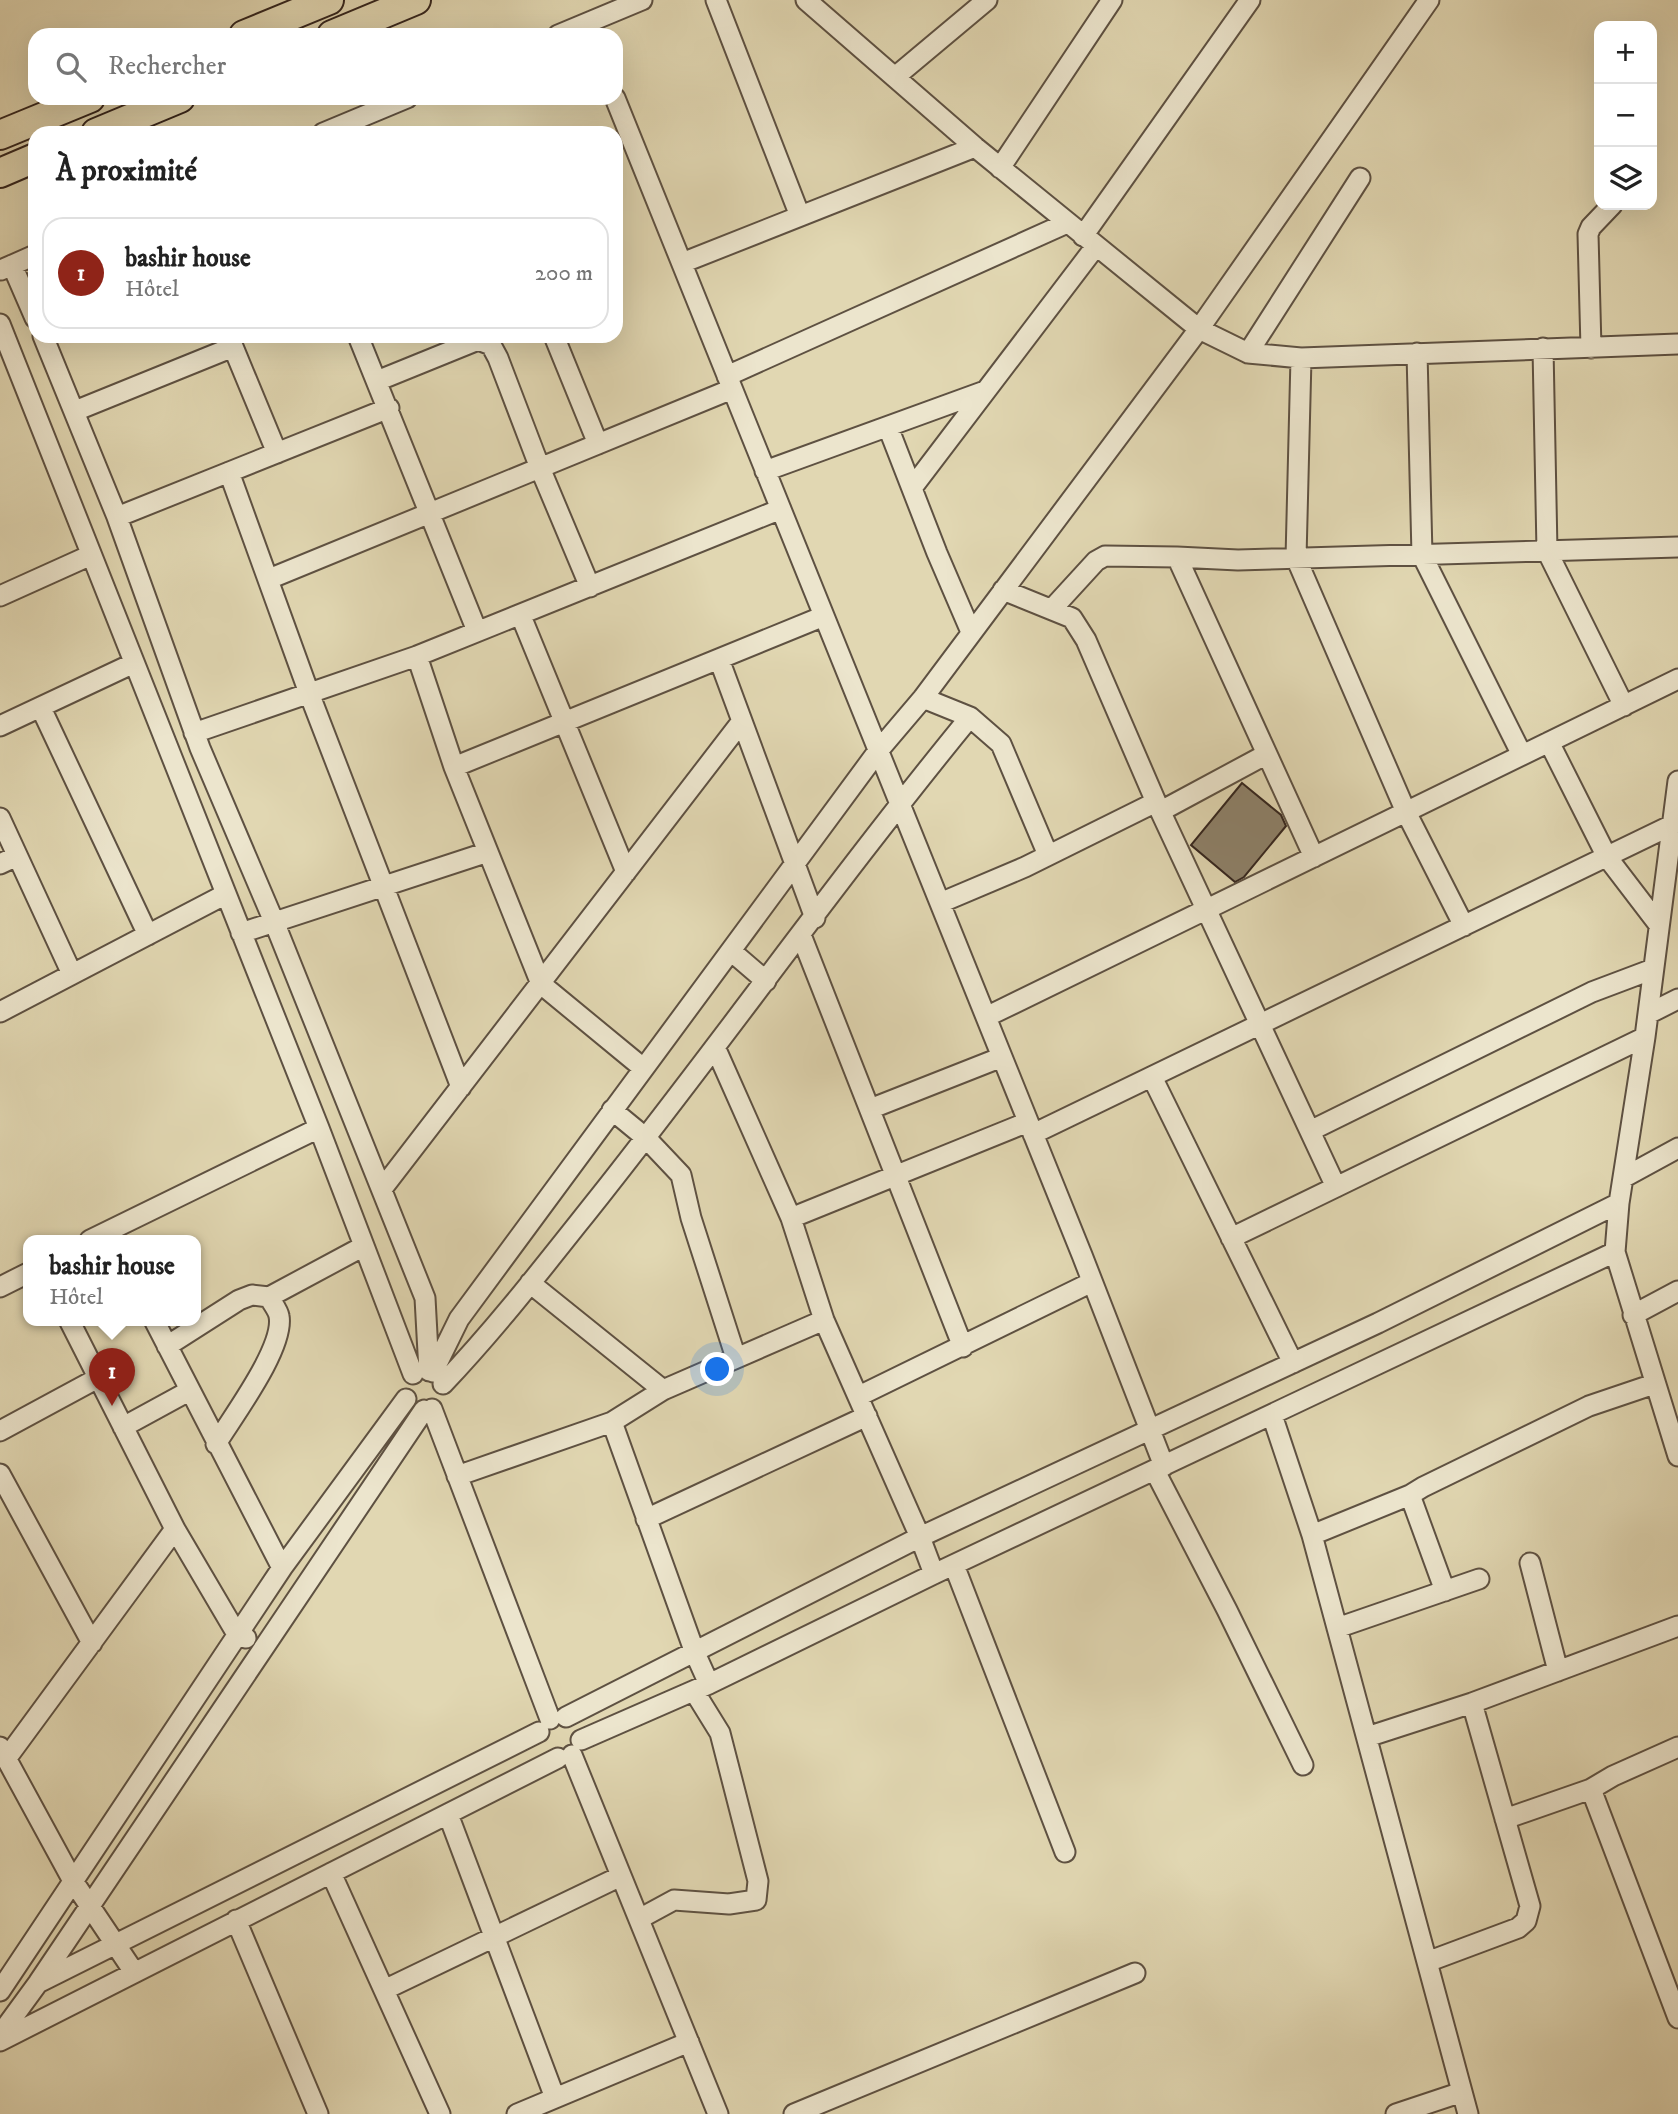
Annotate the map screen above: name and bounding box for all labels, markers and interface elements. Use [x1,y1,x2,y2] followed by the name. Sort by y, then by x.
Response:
[1594,21,1657,210] map controls
[1594,21,1657,84] button: +
[28,28,623,105] search box
[52,48,90,86] icon: search
[108,50,226,83] text: Rechercher
[1594,84,1657,147] button: −
[1594,147,1657,210] button: layers
[56,153,197,190] text: À proximité
[125,242,251,275] text: bashir house
[77,259,85,288] text: 1
[535,259,593,288] text: 200 m
[125,275,179,304] text: Hôtel
[23,1235,201,1326] popup
[49,1250,175,1283] text: bashir house
[49,1283,103,1312] text: Hôtel
[89,1348,135,1406] pin: 1
[700,1352,734,1386] your location

